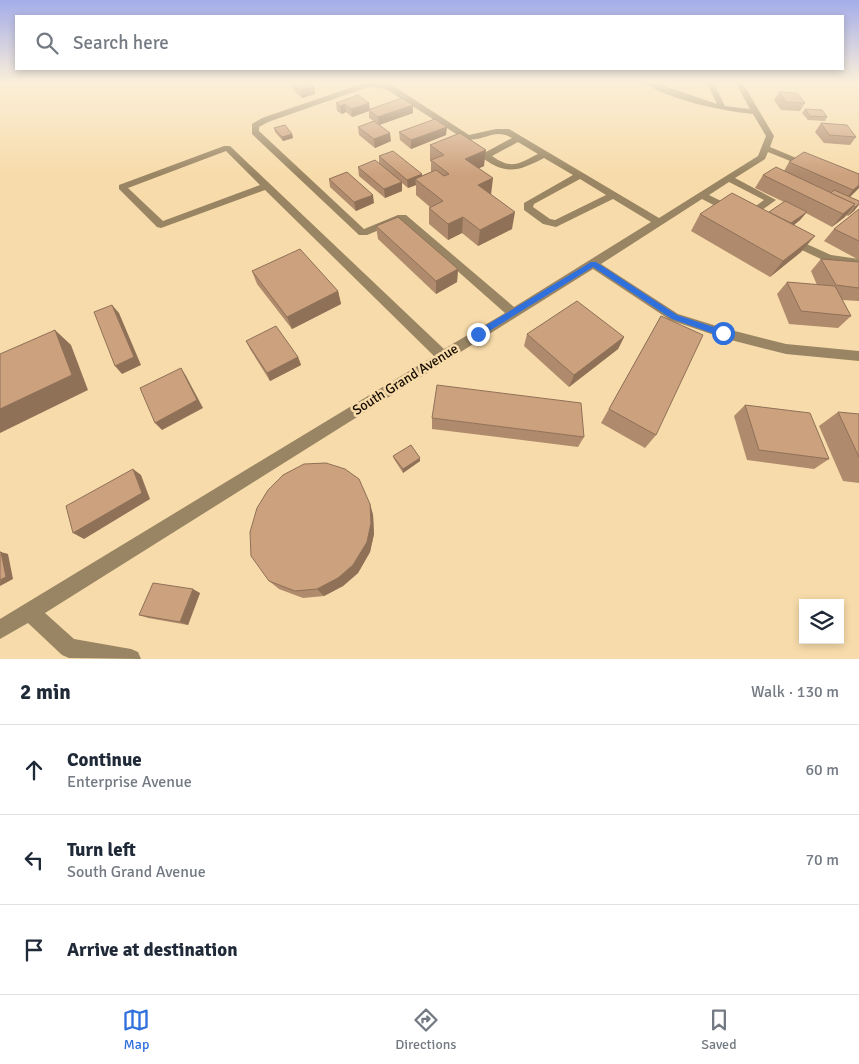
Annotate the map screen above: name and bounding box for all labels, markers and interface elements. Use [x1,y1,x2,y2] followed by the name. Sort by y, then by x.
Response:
[15,15,844,70] search box
[33,29,61,57] icon: search
[73,31,169,55] text: Search here
[712,322,735,345] route start
[467,323,490,346] route end
[349,340,461,419] street label: South Grand Avenue
[799,599,844,644] map controls
[799,599,844,644] button: layers
[20,679,71,705] text: 2 min
[751,682,839,702] text: Walk · 130 m
[67,748,142,772] text: Continue
[20,756,48,784] icon: ahead
[805,760,839,780] text: 60 m
[67,772,192,792] text: Enterprise Avenue
[67,838,136,862] text: Turn left
[20,846,48,874] icon: left
[805,850,839,870] text: 70 m
[67,862,206,882] text: South Grand Avenue
[20,936,48,964] icon: arrive
[67,938,238,962] text: Arrive at destination
[122,1006,150,1053] tab: Map
[395,1006,456,1053] tab: Directions
[701,1006,737,1053] tab: Saved

